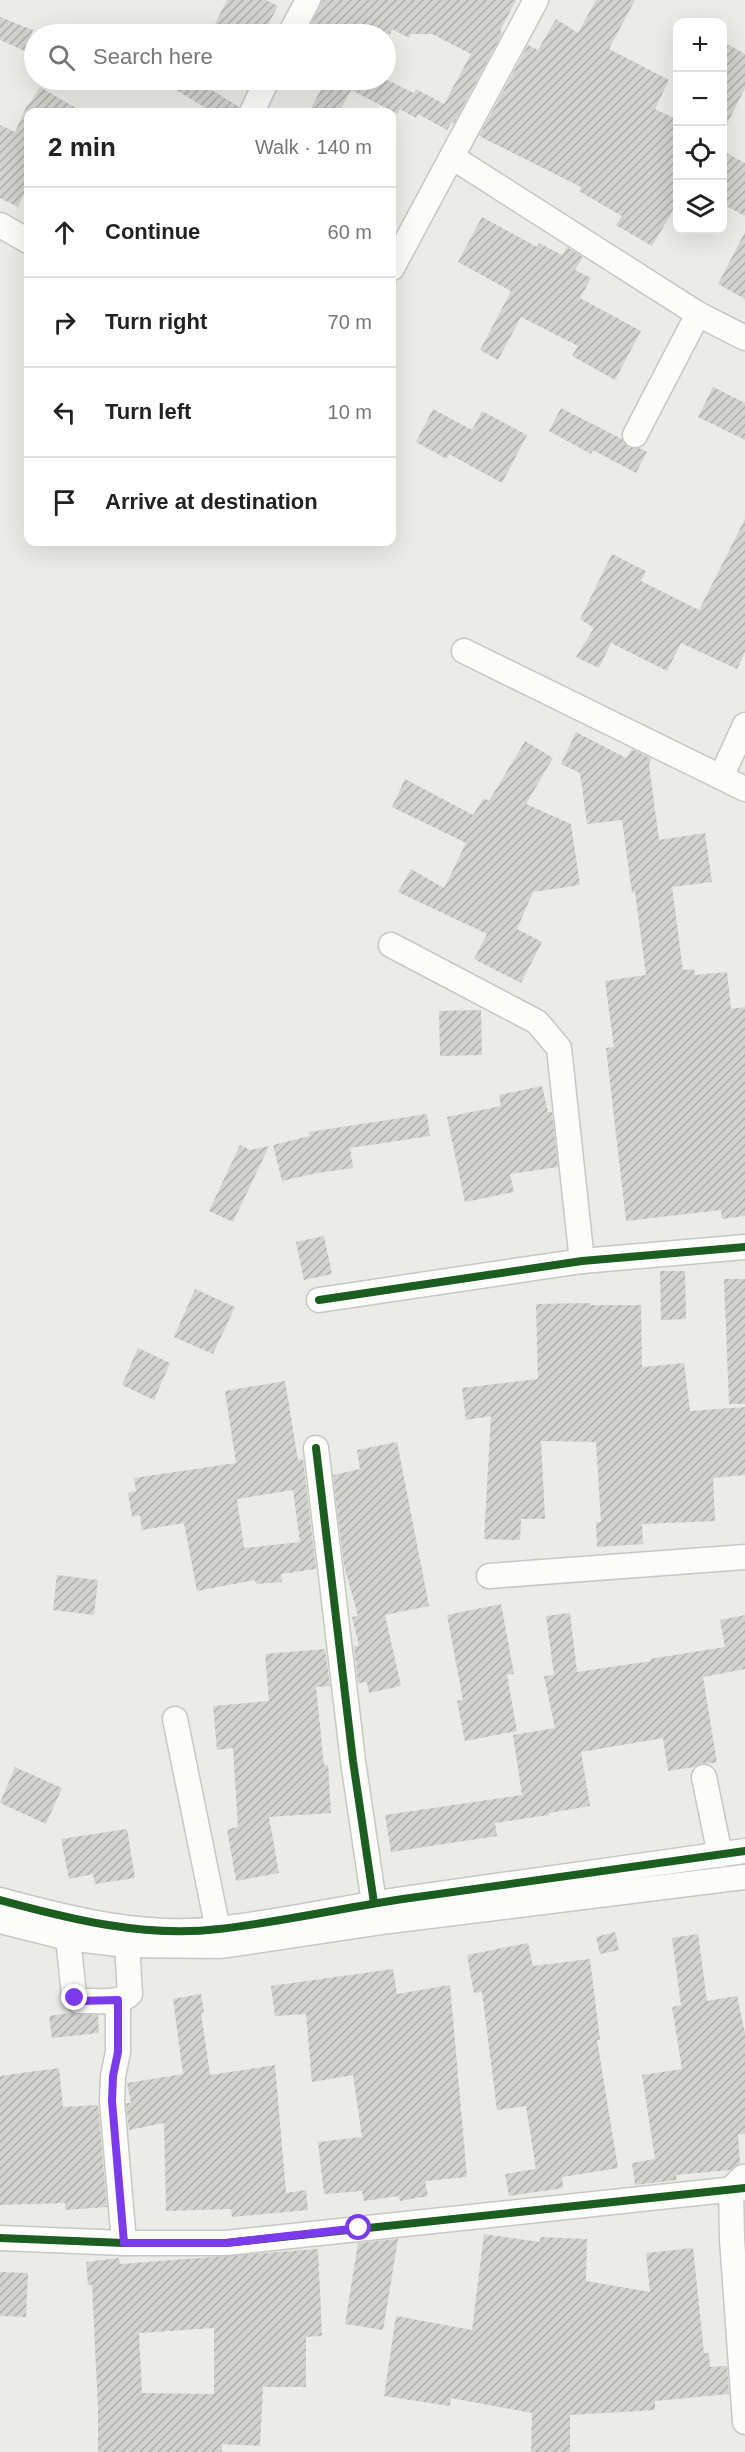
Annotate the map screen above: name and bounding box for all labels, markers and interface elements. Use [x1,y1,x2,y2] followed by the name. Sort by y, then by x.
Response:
[673,18,727,234] map controls
[673,18,727,72] button: +
[24,24,396,90] search box
[45,41,78,74] icon: search
[93,44,213,69] text: Search here
[673,72,727,126] button: −
[673,126,727,180] button: locate
[48,132,116,162] text: 2 min
[255,136,372,158] text: Walk · 140 m
[673,180,727,234] button: layers
[48,216,81,249] icon: ahead
[105,219,200,244] text: Continue
[328,221,372,243] text: 60 m
[48,306,81,339] icon: right
[105,309,207,334] text: Turn right
[328,311,372,333] text: 70 m
[48,396,81,429] icon: left
[105,399,191,424] text: Turn left
[328,401,372,423] text: 10 m
[48,486,81,519] icon: arrive
[105,489,318,514] text: Arrive at destination
[61,1984,87,2010] route end
[345,2214,371,2240] route start

